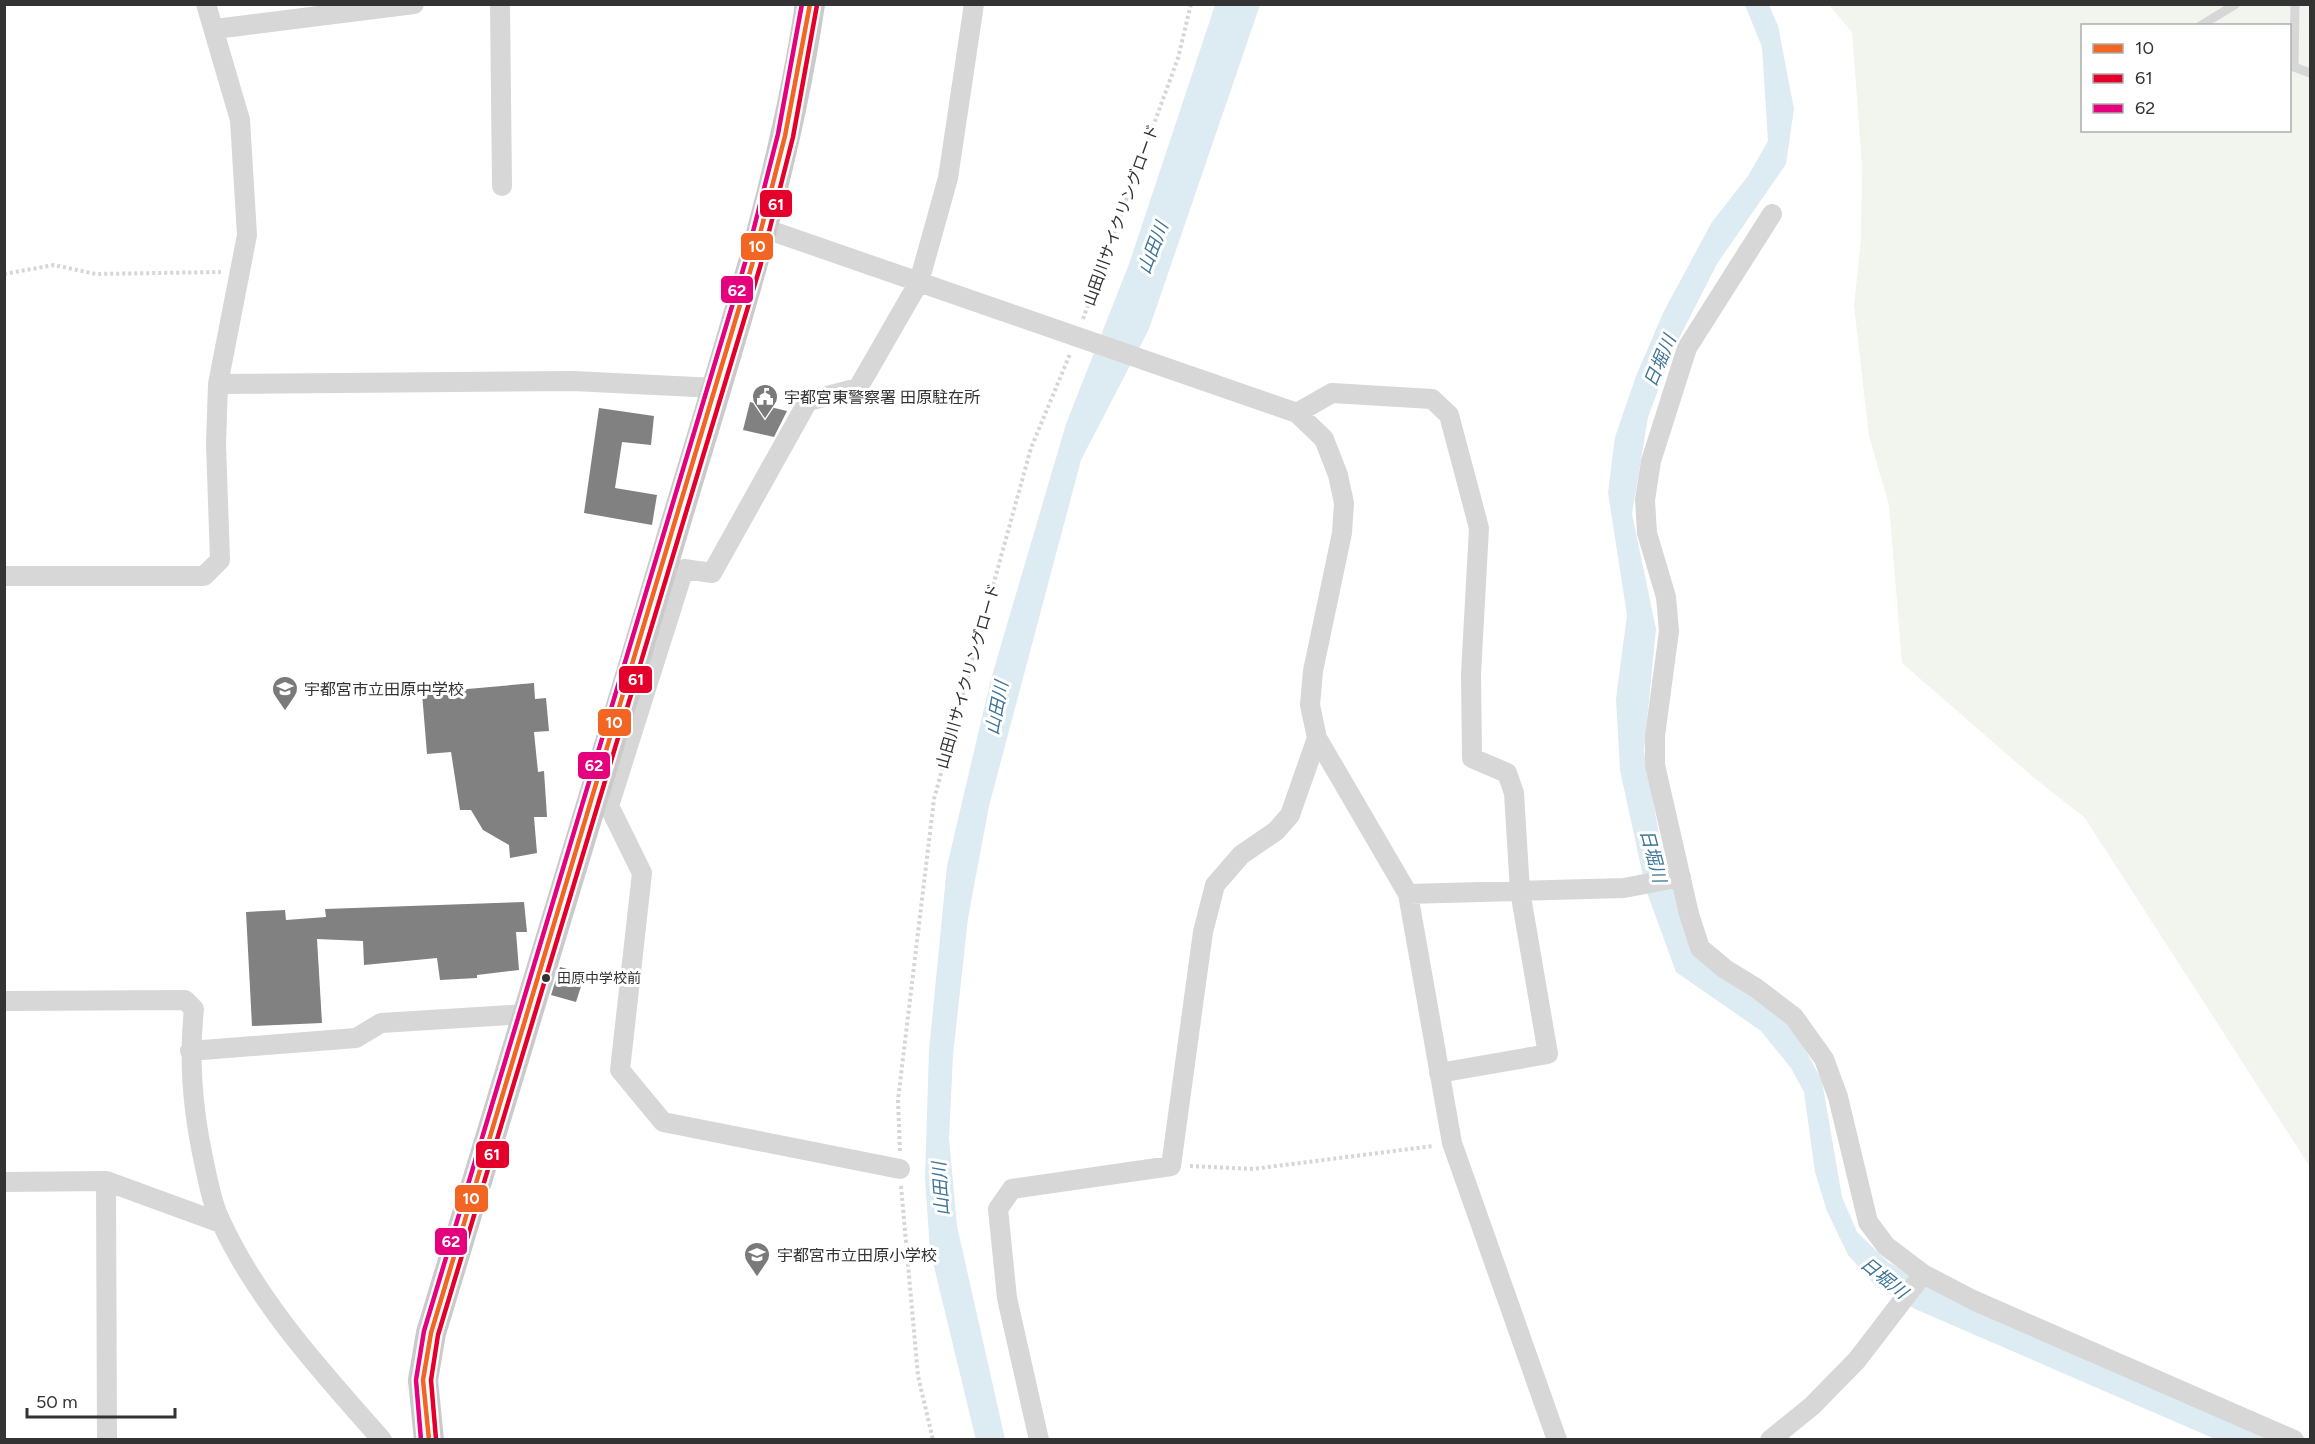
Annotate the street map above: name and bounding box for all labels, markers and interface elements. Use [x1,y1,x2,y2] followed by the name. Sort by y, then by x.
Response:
[2081,24,2291,132] legend
[2135,37,2154,59] text: 10
[2135,67,2153,89] text: 61
[2135,97,2155,119] text: 62
[1079,122,1163,308] street label: 山田川サイクリングロード
[759,189,793,218] line badge: 61
[768,195,784,214] text: 61
[1133,219,1173,277] water label: 山田川
[740,232,774,261] line badge: 10
[748,237,766,256] text: 10
[720,275,754,304] line badge: 62
[728,281,746,300] text: 62
[1639,330,1681,390] water label: 日堀川
[750,382,780,420] public building icon: 宇都宮東警察署 田原駐在所
[784,388,980,407] place label: 宇都宮東警察署 田原駐在所
[932,581,1004,771] street label: 山田川サイクリングロード
[618,665,653,694] line badge: 61
[628,670,644,689] text: 61
[270,674,300,712] school or university icon: 宇都宮市立田原中学校
[981,679,1013,737] water label: 山田川
[304,680,464,699] place label: 宇都宮市立田原中学校
[597,708,632,737] line badge: 10
[605,713,623,732] text: 10
[577,751,611,780] line badge: 62
[585,756,603,775] text: 62
[1635,827,1671,887] water label: 日堀川
[557,970,641,987] place label: 田原中学校前
[540,972,552,984] marker: 田原中学校前
[475,1140,510,1169] line badge: 61
[484,1145,500,1164] text: 61
[928,1159,954,1217] water label: 山田川
[454,1184,489,1213] line badge: 10
[462,1189,480,1208] text: 10
[434,1227,468,1256] line badge: 62
[442,1232,460,1251] text: 62
[742,1240,772,1278] school or university icon: 宇都宮市立田原小学校
[777,1246,937,1265] place label: 宇都宮市立田原小学校
[1856,1252,1913,1305] water label: 日堀川
[27,1381,176,1419] scale bar
[36,1391,78,1413] text: 50 m

